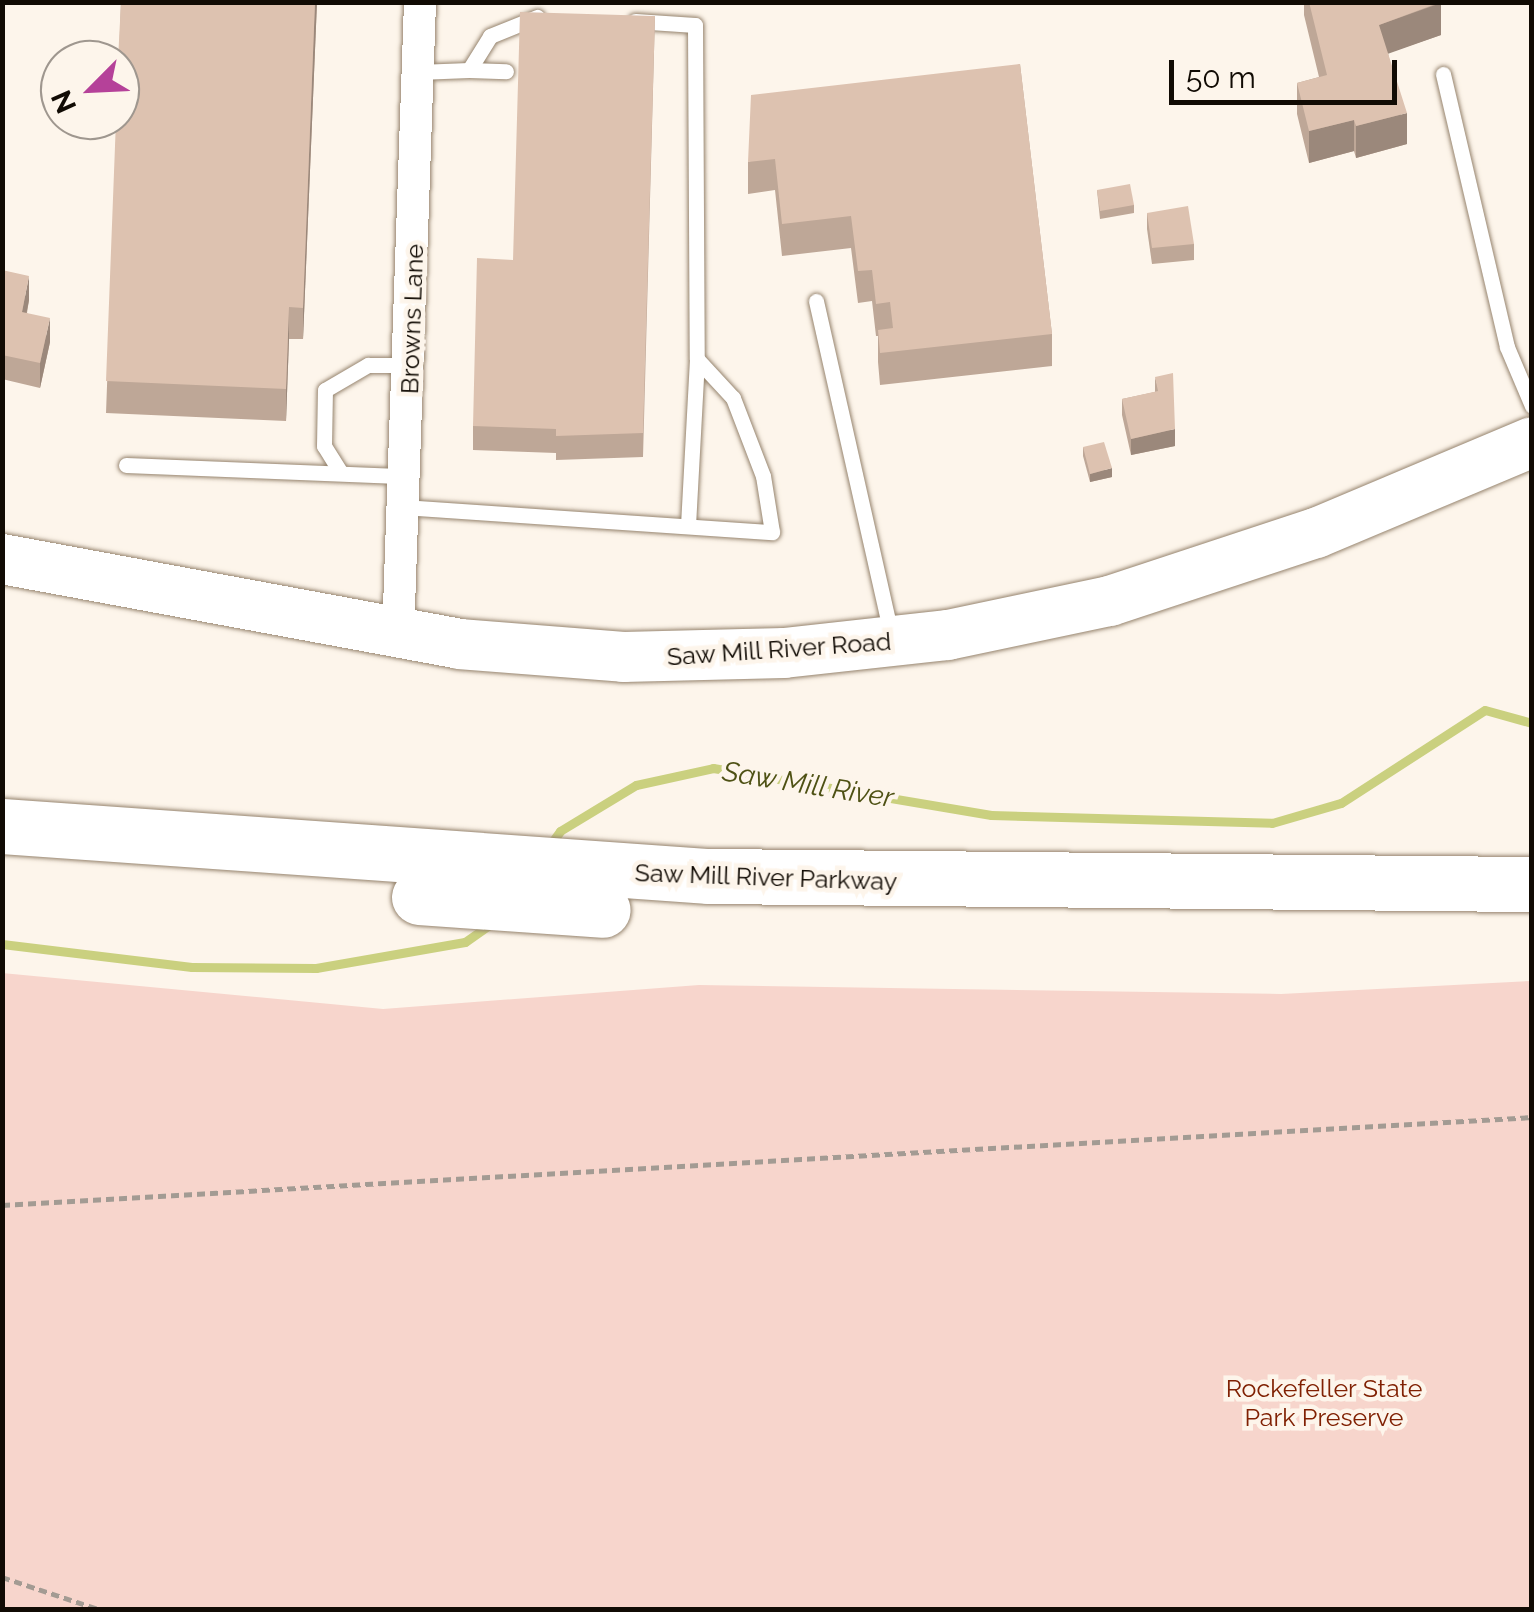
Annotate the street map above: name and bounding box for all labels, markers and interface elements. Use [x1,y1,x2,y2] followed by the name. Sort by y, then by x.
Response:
[40,40,140,140] north arrow
[1174,40,1402,102] scale bar
[1186,60,1256,95] text: 50 m
[45,85,83,118] text: N
[394,243,430,395] street label: Browns Lane
[665,626,893,672] street label: Saw Mill River Road
[719,755,897,815] water label: Saw Mill River
[633,857,899,897] street label: Saw Mill River Parkway
[1225,1374,1423,1433] park label: Rockefeller State Park Preserve

